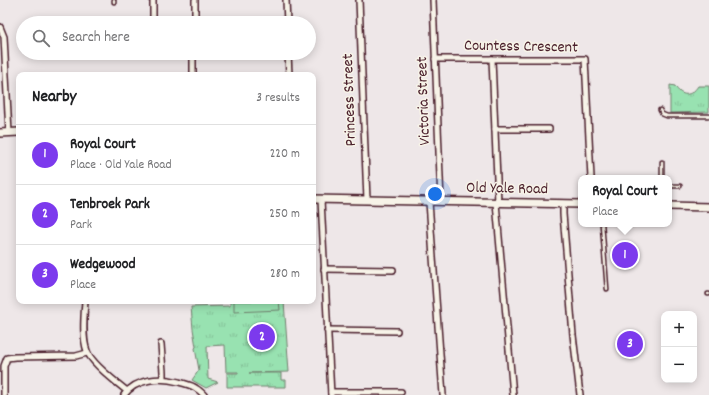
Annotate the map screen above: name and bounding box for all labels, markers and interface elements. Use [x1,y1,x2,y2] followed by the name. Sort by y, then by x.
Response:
[16,16,316,60] search box
[30,27,52,49] icon: search
[62,27,130,49] text: Search here
[464,35,578,59] street label: Countess Crescent
[337,53,363,147] street label: Princess Street
[411,56,437,146] street label: Victoria Street
[32,86,76,110] text: Nearby
[256,89,300,108] text: 3 results
[70,134,136,156] text: Royal Court
[44,145,46,164] text: 1
[270,145,300,164] text: 220 m
[70,156,172,175] text: Place · Old Yale Road
[578,175,672,227] popup
[466,177,548,201] street label: Old Yale Road
[592,181,658,203] text: Royal Court
[425,184,445,204] your location
[70,194,150,216] text: Tenbroek Park
[592,203,618,222] text: Place
[42,205,48,224] text: 2
[269,205,300,224] text: 250 m
[70,216,92,235] text: Park
[612,240,638,270] pin: 1
[70,254,135,276] text: Wedgewood
[42,265,48,284] text: 3
[270,265,300,284] text: 280 m
[70,276,96,295] text: Place
[661,311,697,383] map controls
[661,311,697,347] button: +
[249,322,275,352] pin: 2
[617,329,643,359] pin: 3
[661,347,697,383] button: −

